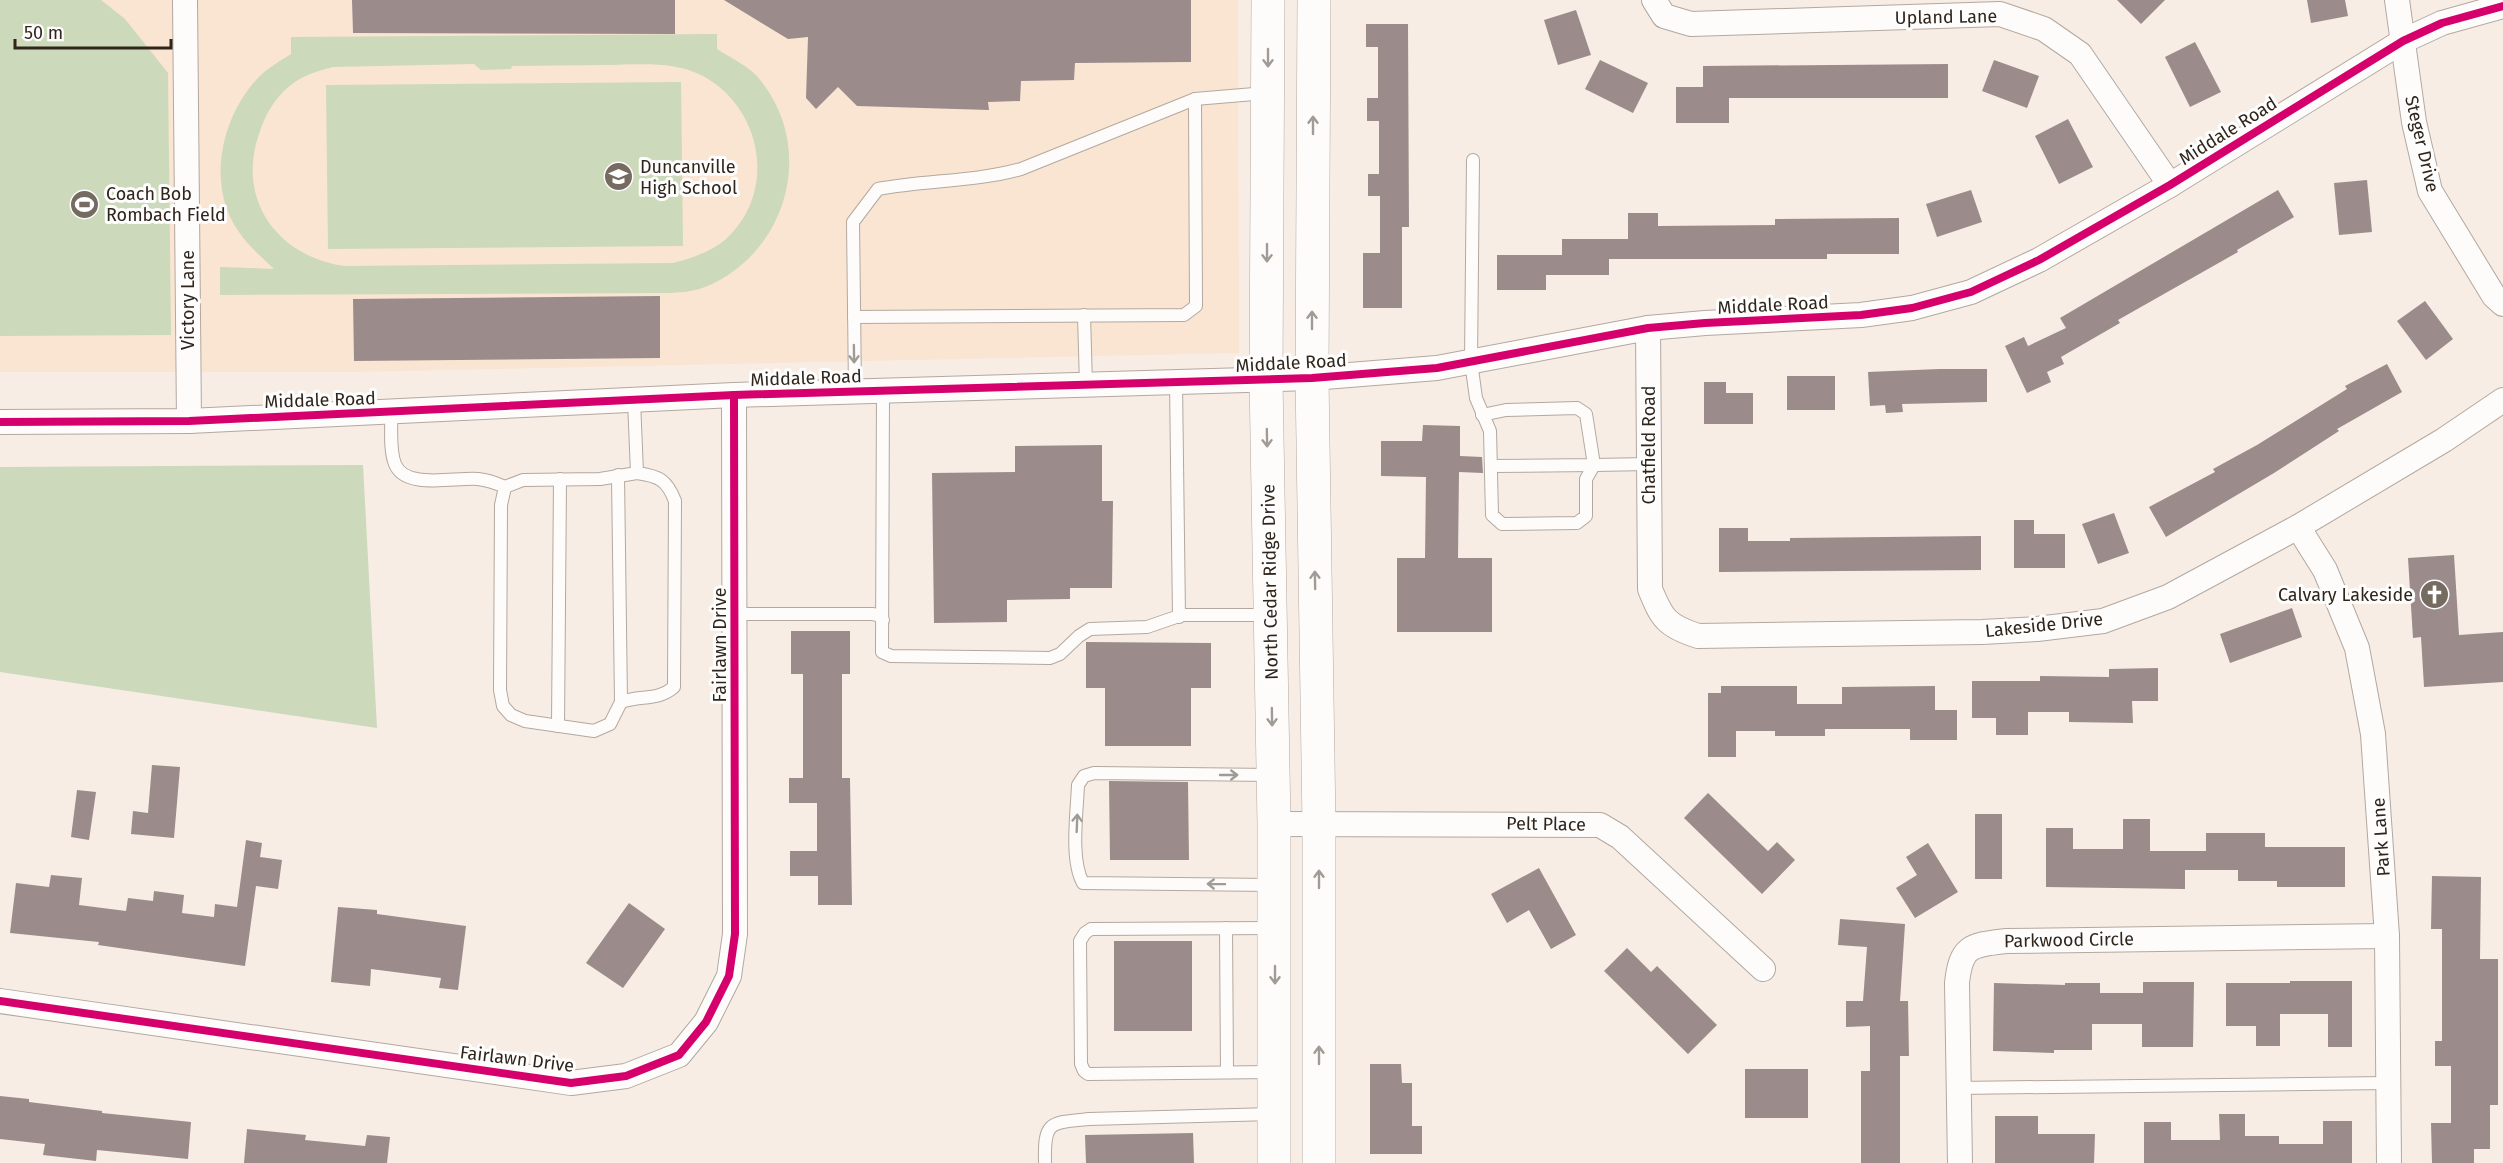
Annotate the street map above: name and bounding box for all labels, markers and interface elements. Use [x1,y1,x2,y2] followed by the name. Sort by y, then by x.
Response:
[1895,5,1997,29] street label: Upland Lane
[15,12,171,50] scale bar
[24,22,63,44] text: 50 m
[1262,48,1274,68] one-way arrow
[2175,92,2281,170] street label: Middale Road
[2400,93,2444,195] street label: Steger Drive
[1308,115,1319,135] one-way arrow
[640,156,737,199] place label: Duncanville High School
[603,161,635,193] school or university icon: Duncanville High School
[106,183,226,226] place label: Coach Bob Rombach Field
[69,188,101,220] sports icon: Coach Bob Rombach Field
[1261,243,1273,263] one-way arrow
[177,250,199,350] street label: Victory Lane
[1717,291,1829,319] street label: Middale Road
[1306,310,1318,330] one-way arrow
[849,344,860,364] one-way arrow
[1235,349,1347,377] street label: Middale Road
[750,365,862,391] street label: Middale Road
[1638,385,1660,505] street label: Chatfield Road
[264,387,376,413] street label: Middale Road
[1261,428,1273,448] one-way arrow
[1257,484,1283,680] street label: North Cedar Ridge Drive
[1309,571,1321,591] one-way arrow
[2418,579,2450,611] church icon: Calvary Lakeside
[2278,584,2413,606] place label: Calvary Lakeside
[709,588,731,702] street label: Fairlawn Drive
[1984,608,2104,642] street label: Lakeside Drive
[1267,707,1278,727] one-way arrow
[1219,769,1239,781] one-way arrow
[2367,797,2395,877] street label: Park Lane
[1506,812,1586,836] street label: Pelt Place
[1071,814,1083,834] one-way arrow
[1313,869,1325,889] one-way arrow
[1207,878,1227,890] one-way arrow
[2004,928,2134,952] street label: Parkwood Circle
[1269,965,1281,985] one-way arrow
[459,1041,575,1077] street label: Fairlawn Drive
[1313,1046,1325,1066] one-way arrow

